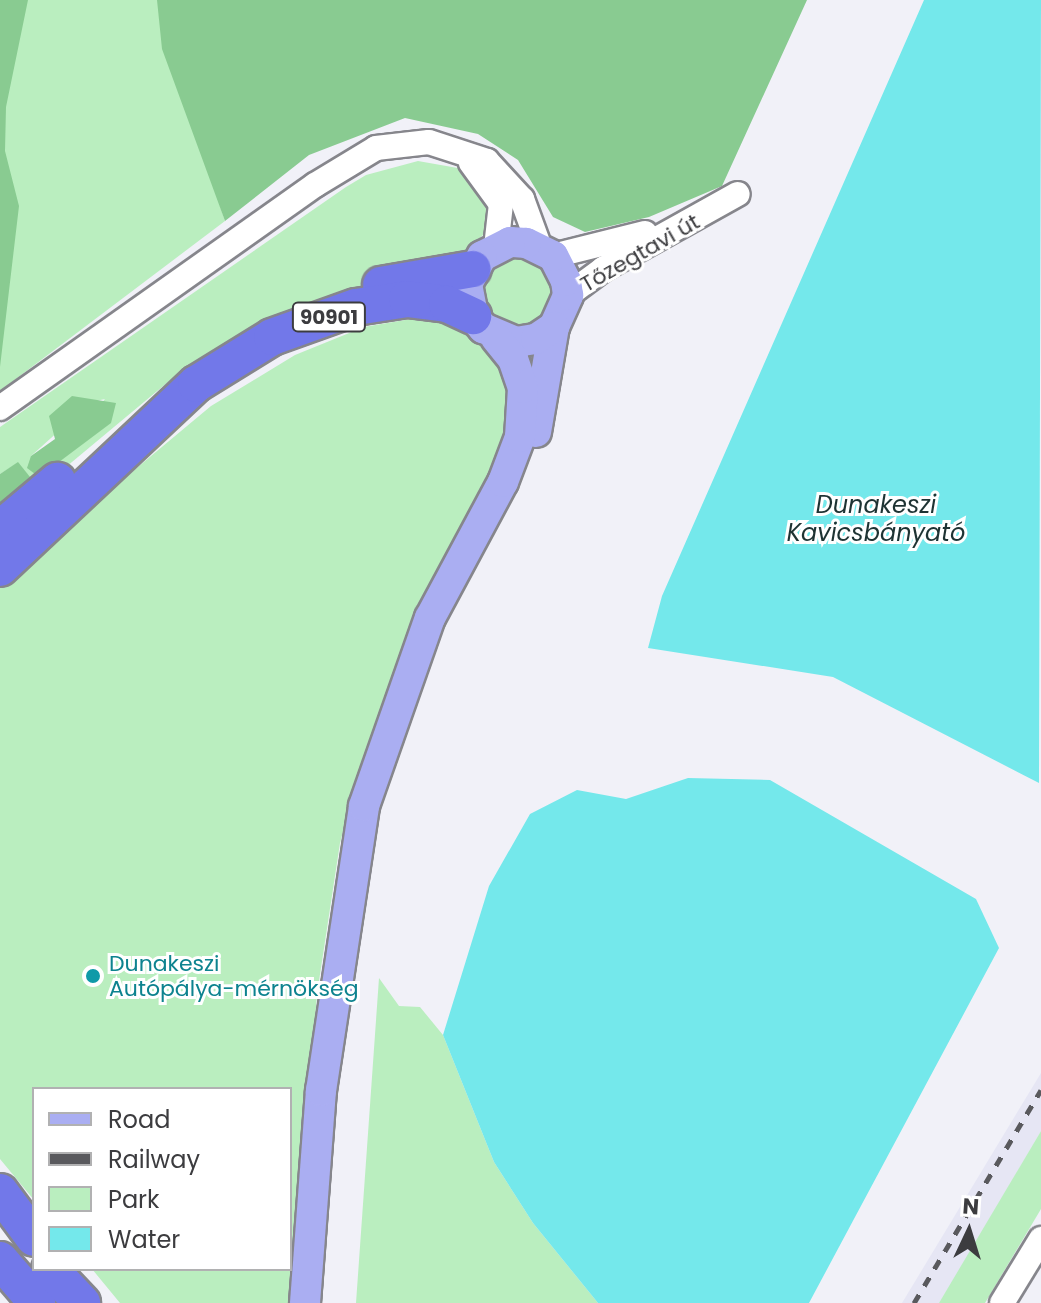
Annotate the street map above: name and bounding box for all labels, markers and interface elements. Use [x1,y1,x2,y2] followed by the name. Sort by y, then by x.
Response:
[576,208,704,298] street label: Tőzegtavi út
[291,301,367,333] road number: 90901
[787,491,965,547] water label: Dunakeszi Kavicsbányató
[109,950,359,1002] place label: Dunakeszi Autópálya-mérnökség
[84,967,102,985] marker: Dunakeszi Autópálya-mérnökség
[32,1087,292,1271] legend
[108,1103,170,1136] text: Road
[108,1143,200,1176] text: Railway
[108,1183,159,1216] text: Park
[929,1191,1009,1271] north arrow
[961,1191,980,1223] text: N
[108,1223,180,1256] text: Water

